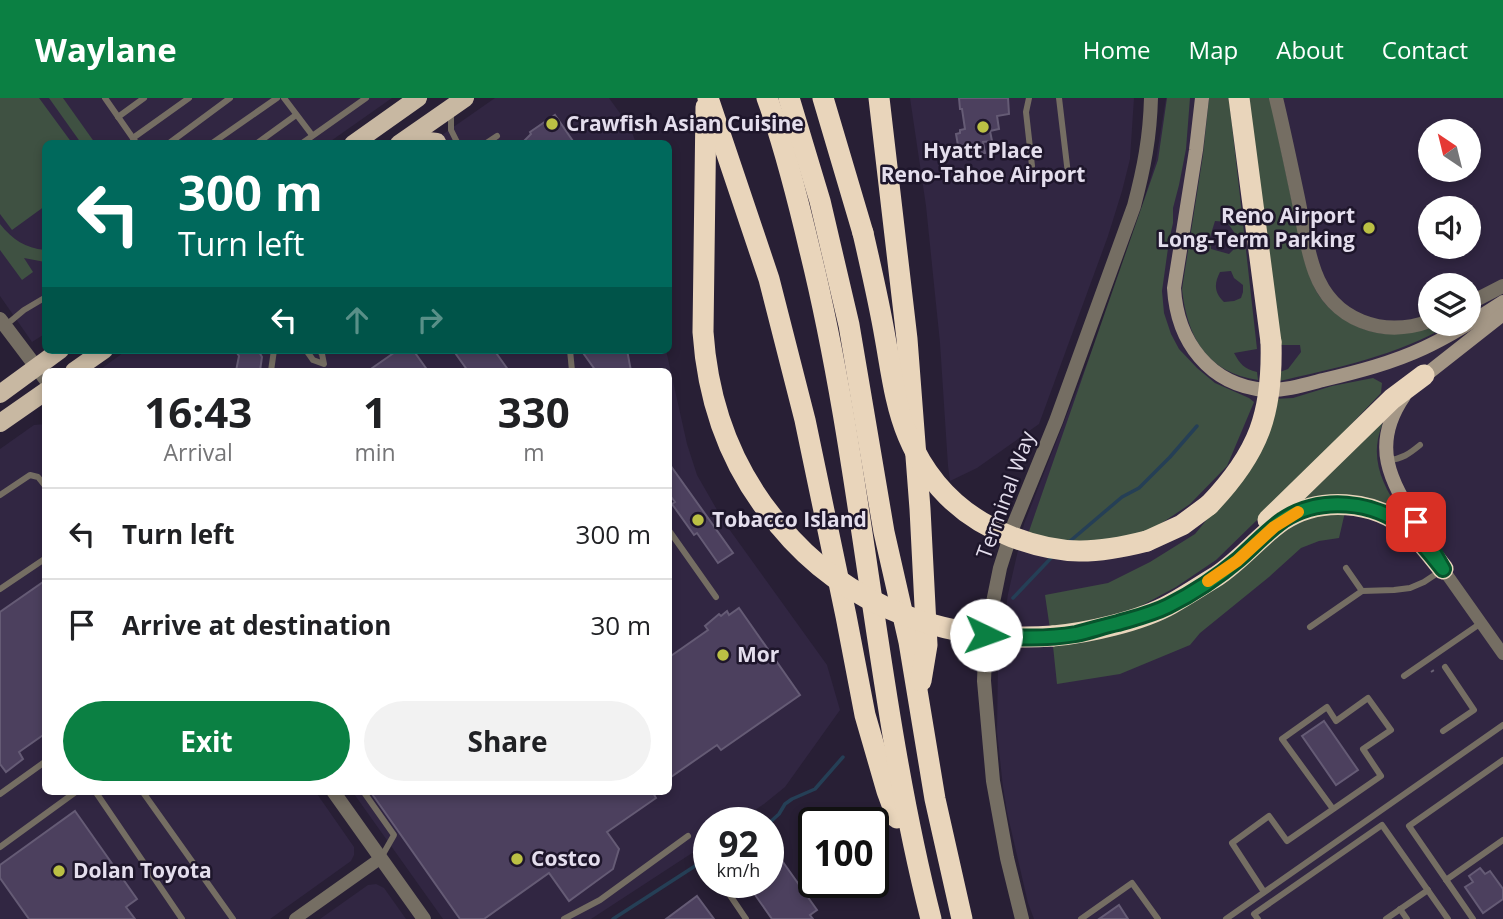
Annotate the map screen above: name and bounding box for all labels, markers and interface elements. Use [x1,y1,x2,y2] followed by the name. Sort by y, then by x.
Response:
[35,27,177,72] text: Waylane
[1083,33,1151,66] text: Home
[1189,33,1238,66] text: Map
[1276,33,1344,66] text: About
[1382,33,1468,66] text: Contact
[566,109,804,137] place label: Crawfish Asian Cuisine
[544,116,560,132] marker: Crawfish Asian Cuisine
[975,119,991,135] marker: Hyatt Place Reno-Tahoe Airport
[1418,119,1480,182] north arrow
[1418,119,1481,336] map controls
[881,136,1085,188] place label: Hyatt Place Reno-Tahoe Airport
[178,159,323,225] text: 300 m
[63,168,154,259] icon: left
[1418,196,1481,259] button: sound
[1157,201,1355,253] place label: Reno Airport Long-Term Parking
[1361,220,1377,236] marker: Reno Airport Long-Term Parking
[178,222,304,265] text: Turn left
[1418,273,1481,336] button: layers
[265,301,303,339] icon: left
[338,301,376,339] icon: ahead
[411,301,449,339] icon: right
[144,383,252,440] text: 16:43
[363,383,387,440] text: 1
[498,383,570,440] text: 330
[969,427,1041,562] street label: Terminal Way
[164,436,233,468] text: Arrival
[354,436,396,468] text: min
[523,436,544,468] text: m
[1386,492,1446,552] pin
[1397,503,1435,541] icon: arrive
[712,505,867,533] place label: Tobacco Island
[690,512,706,528] marker: Tobacco Island
[63,515,101,553] icon: left
[122,516,234,552] text: Turn left
[576,516,651,552] text: 300 m
[949,598,1023,672] position arrow
[63,606,101,644] icon: arrive
[122,607,391,643] text: Arrive at destination
[590,607,651,643] text: 30 m
[737,640,780,668] place label: Mor
[715,647,731,663] marker: Mor
[63,701,350,781] button: Exit
[364,701,651,781] button: Share
[798,807,889,898] speed limit sign: 100
[718,820,759,867] text: 92
[531,844,601,872] place label: Costco
[509,851,525,867] marker: Costco
[73,856,212,884] place label: Dolan Toyota
[717,858,760,882] text: km/h
[51,863,67,879] marker: Dolan Toyota

